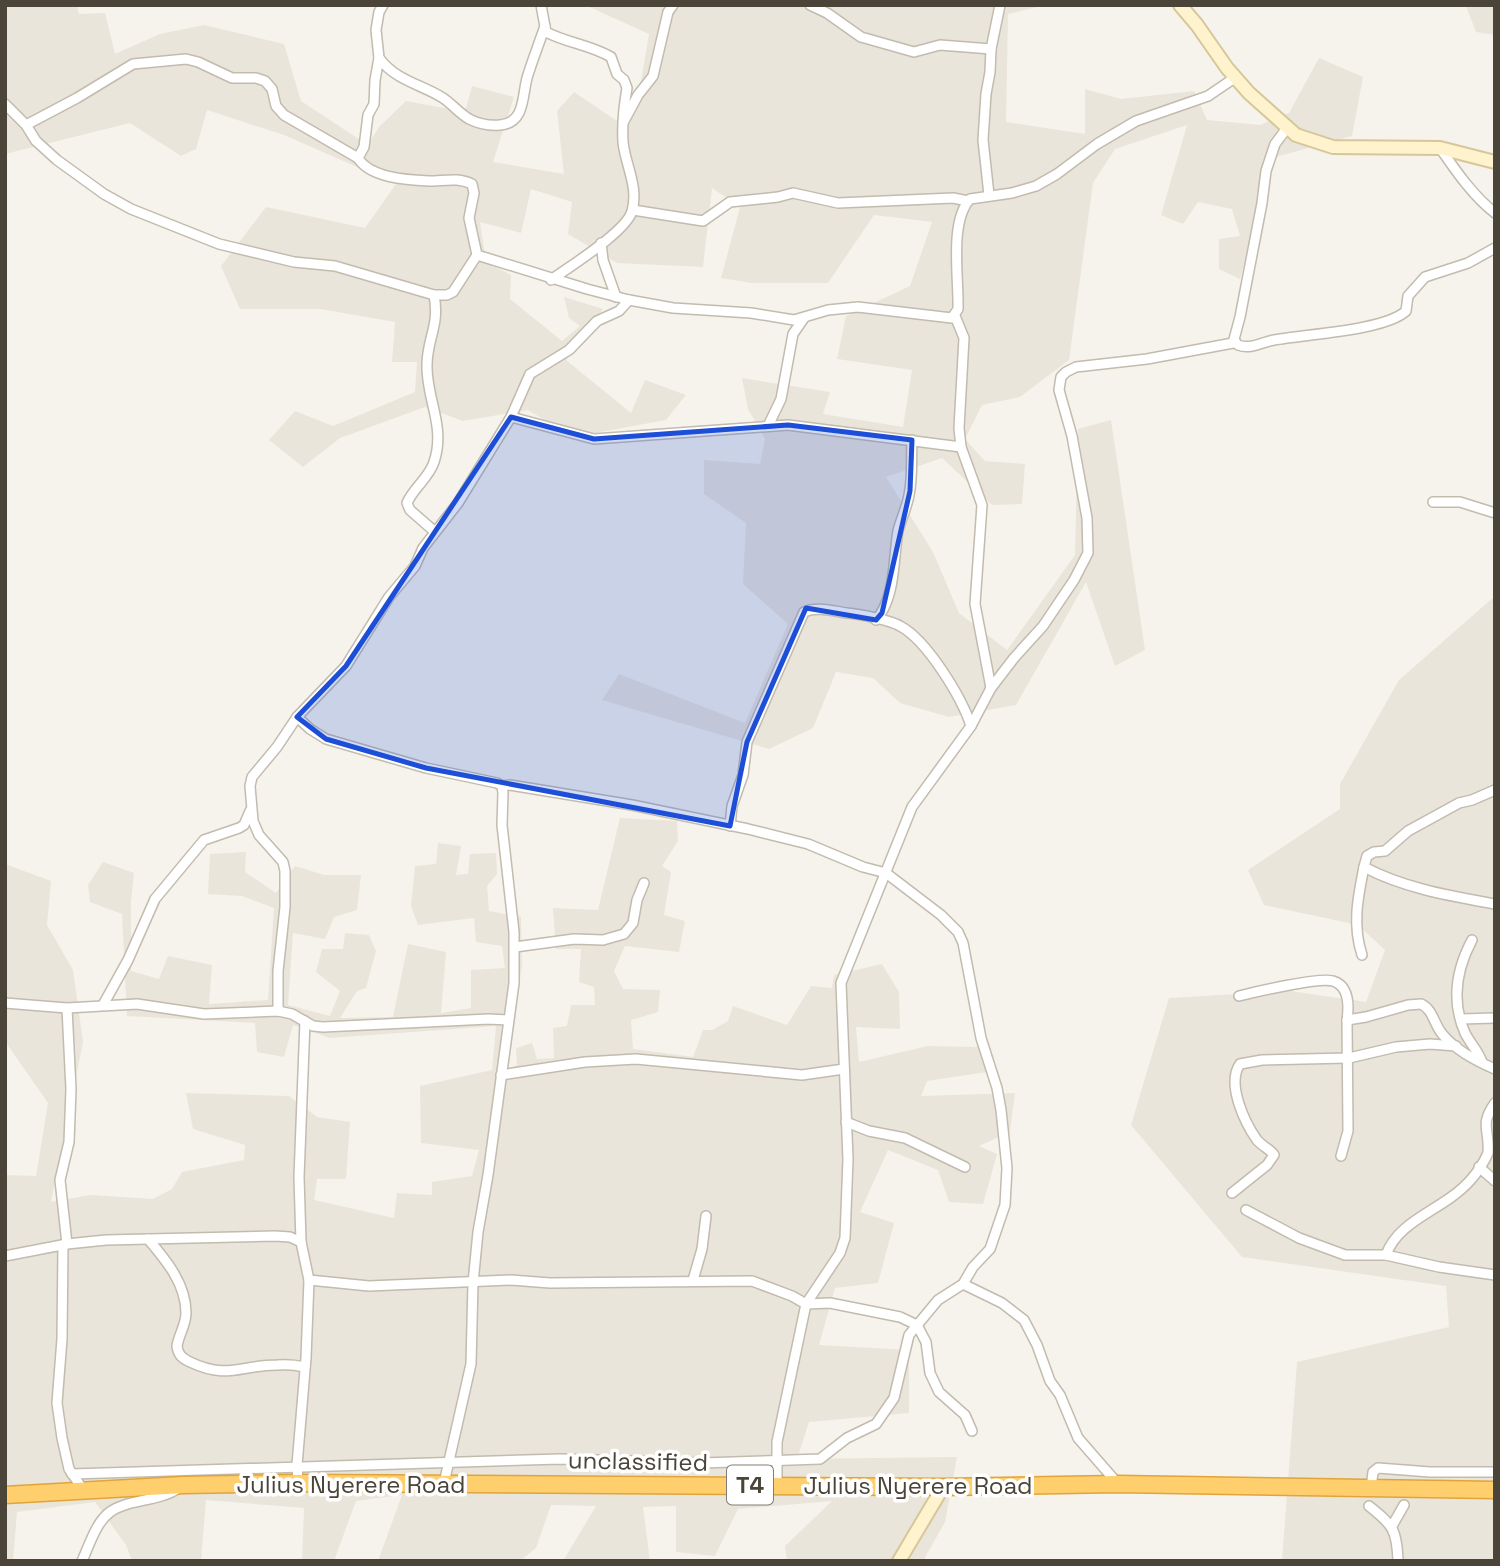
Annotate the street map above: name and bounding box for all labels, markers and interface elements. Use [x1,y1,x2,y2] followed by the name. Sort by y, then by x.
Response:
[568,1444,708,1478] street label: unclassified
[727,1466,773,1504] road number: T4
[236,1469,466,1500] street label: Julius Nyerere Road
[803,1470,1033,1501] street label: Julius Nyerere Road

